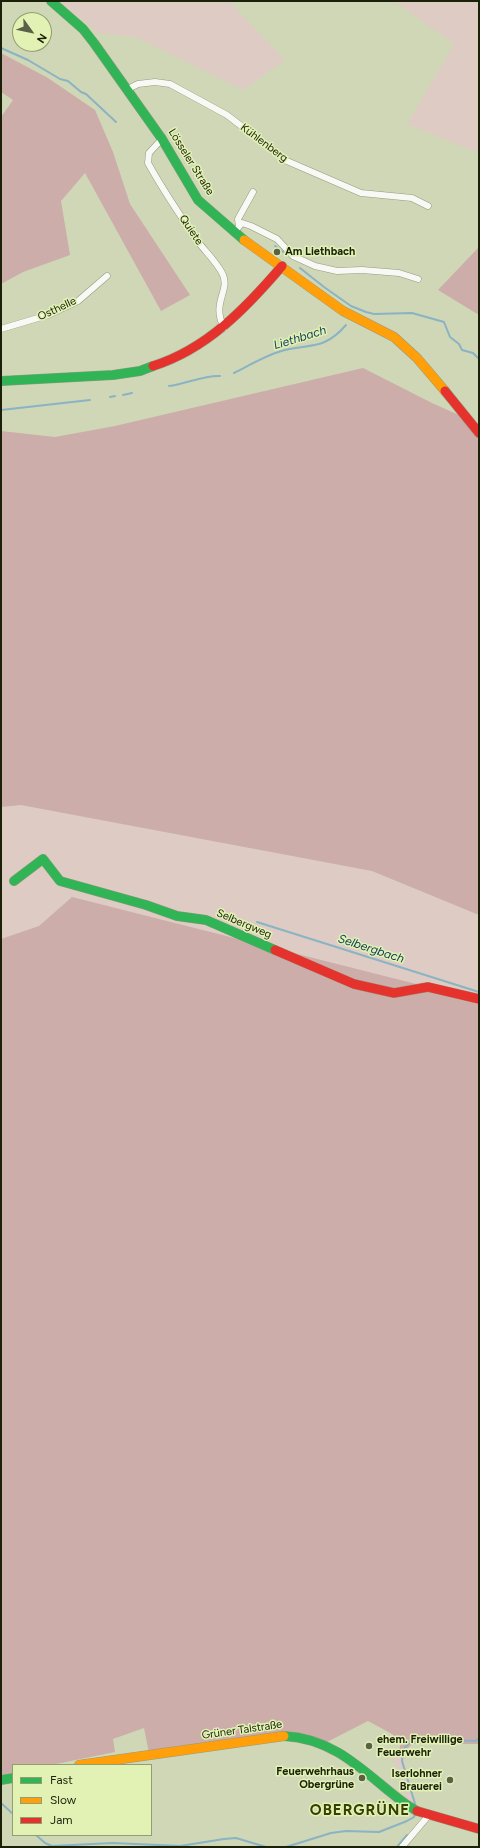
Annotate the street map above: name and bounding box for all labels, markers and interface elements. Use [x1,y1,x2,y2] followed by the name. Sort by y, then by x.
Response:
[12,12,52,52] north arrow
[34,31,49,45] text: N
[238,121,290,165] street label: Kühlenberg
[165,126,217,198] street label: Lösseler Straße
[176,212,206,248] street label: Quiete
[285,245,355,259] place label: Am Liethbach
[272,247,282,257] marker: Am Liethbach
[36,294,78,324] street label: Osthelle
[272,323,328,353] water label: Liethbach
[214,906,274,942] street label: Selbergweg
[336,932,406,966] water label: Selbergbach
[201,1718,283,1742] street label: Grüner Talstraße
[377,1733,463,1759] place label: ehem. Freiwillige Feuerwehr
[364,1741,374,1751] marker: ehem. Freiwillige Feuerwehr
[12,1764,152,1836] legend
[276,1765,354,1791] place label: Feuerwehrhaus Obergrüne
[392,1767,442,1793] place label: Iserlohner Brauerei
[50,1773,73,1787] text: Fast
[357,1773,367,1783] marker: Feuerwehrhaus Obergrüne
[445,1775,455,1785] marker: Iserlohner Brauerei
[50,1793,76,1807] text: Slow
[310,1802,410,1820] district label: OBERGRÜNE
[50,1813,73,1827] text: Jam

